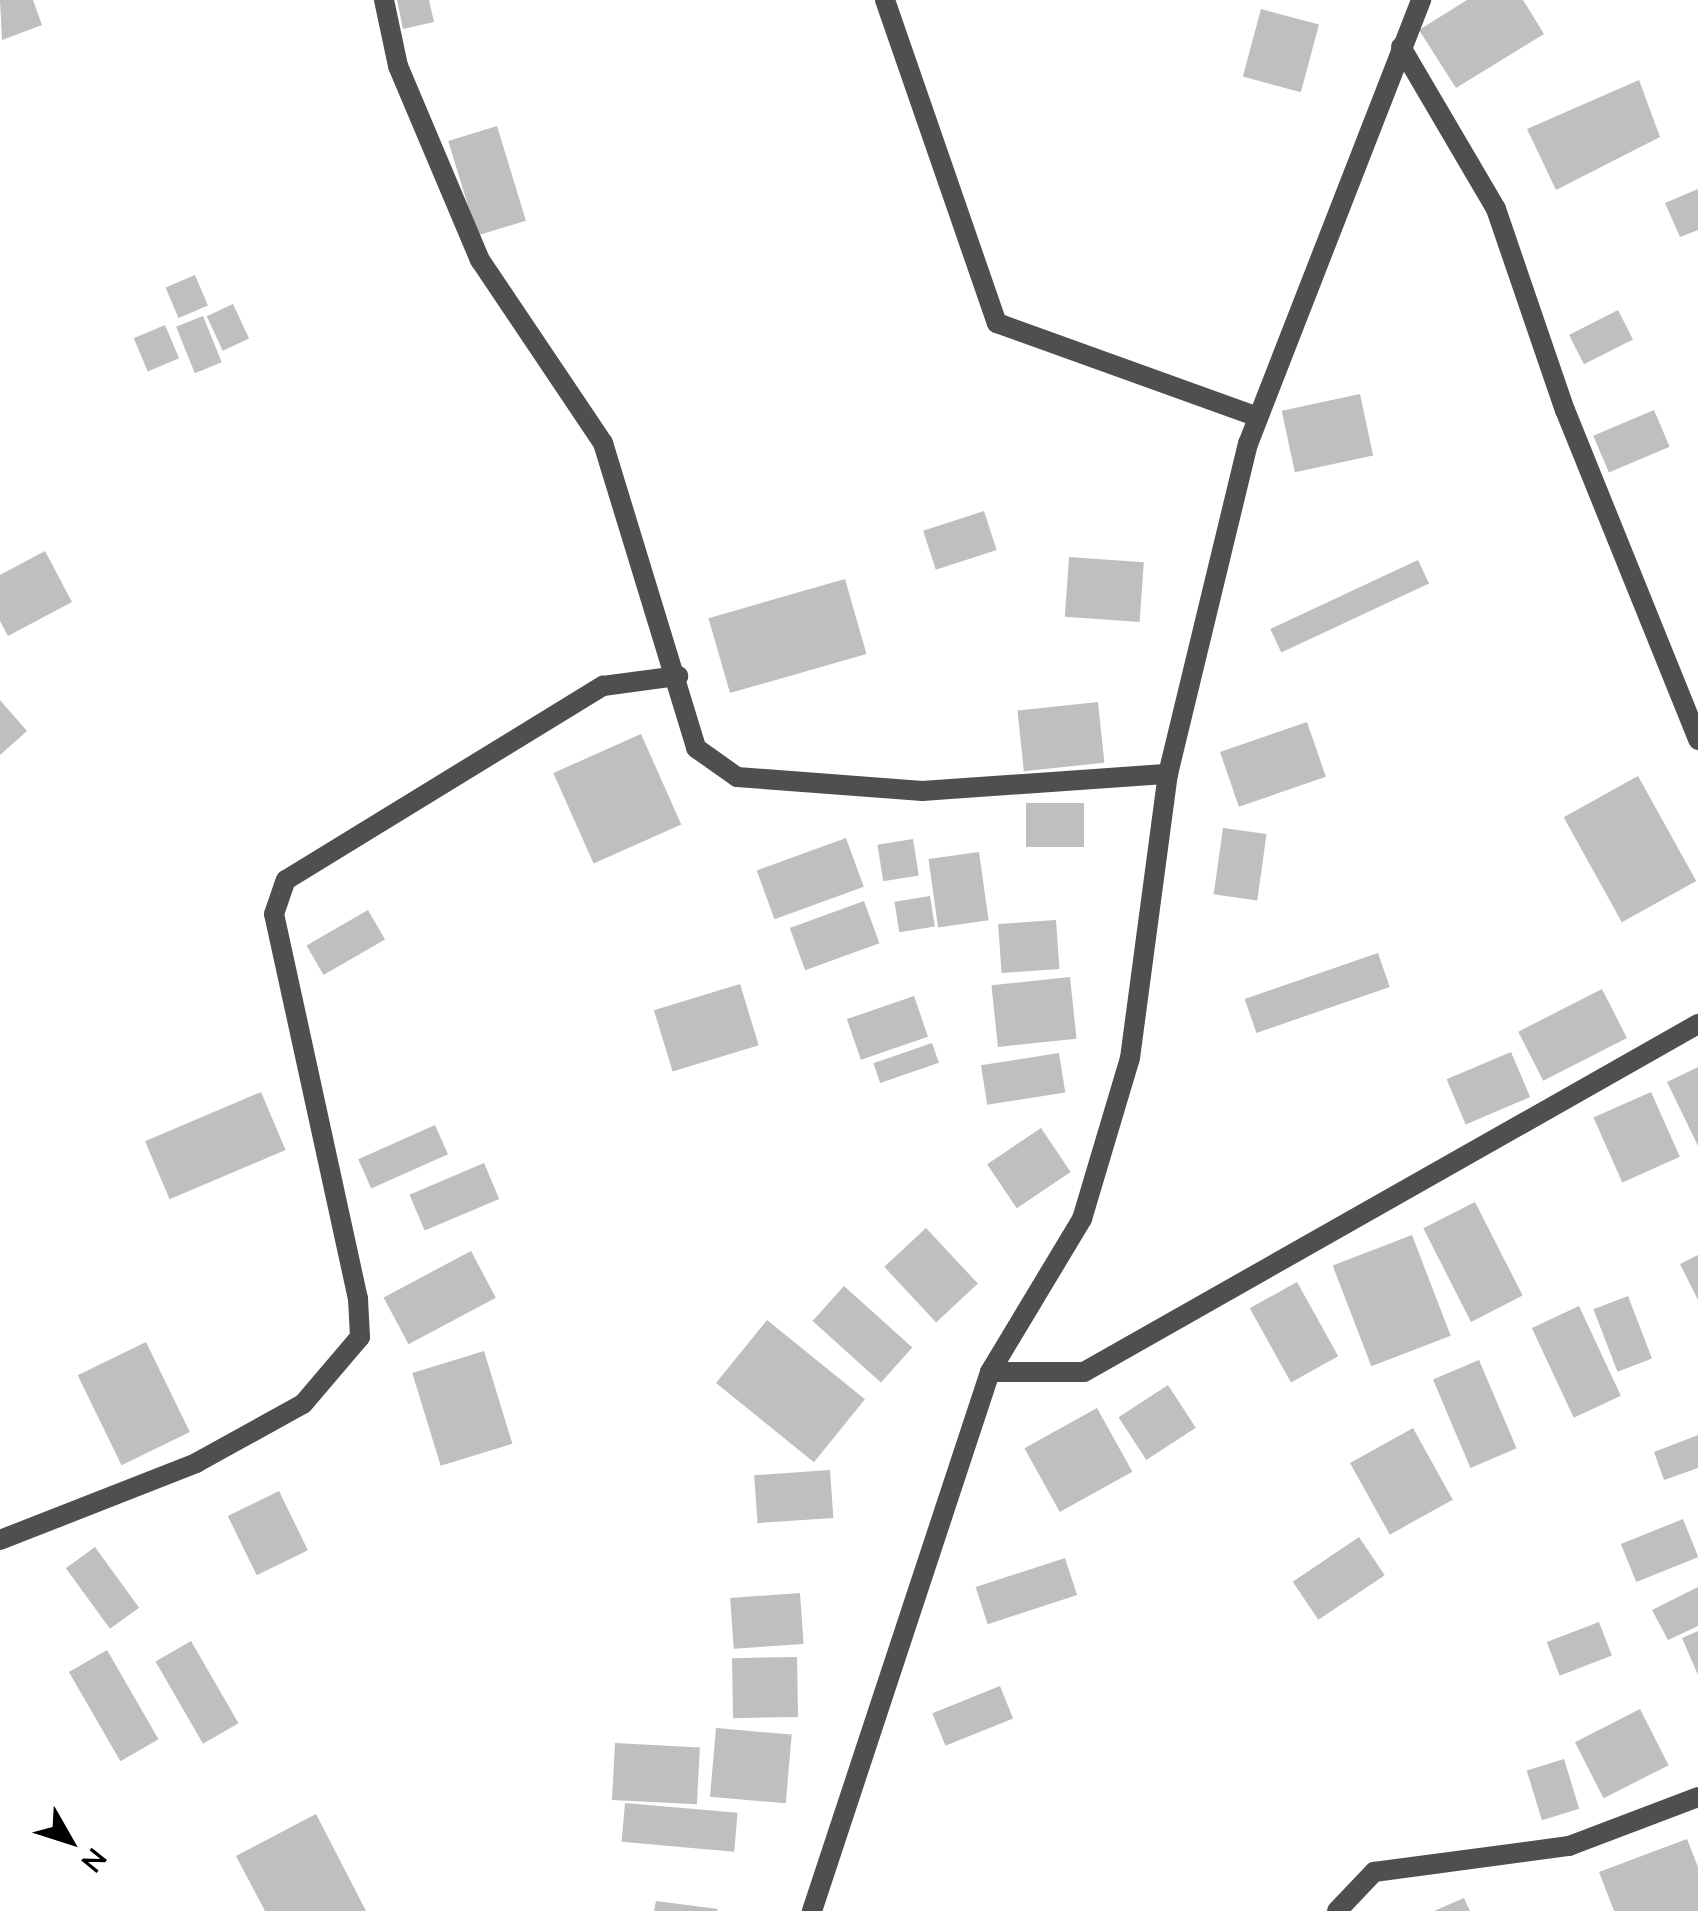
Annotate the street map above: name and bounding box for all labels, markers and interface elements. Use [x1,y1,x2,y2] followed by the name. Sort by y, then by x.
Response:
[20,1791,120,1891] north arrow
[72,1840,115,1880] text: N

